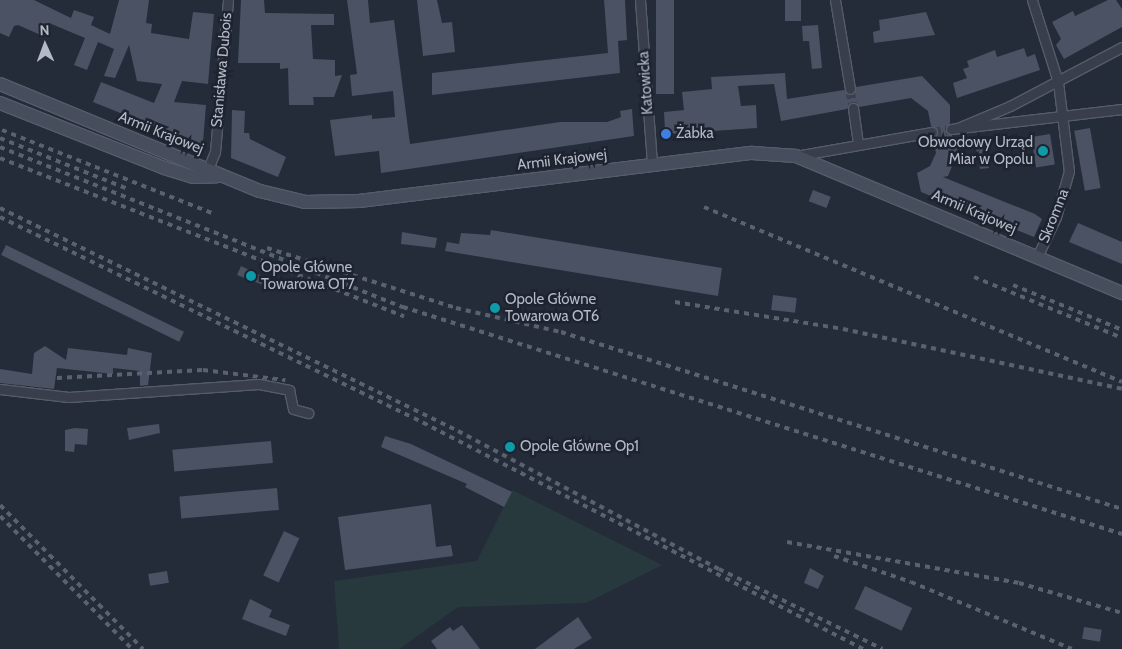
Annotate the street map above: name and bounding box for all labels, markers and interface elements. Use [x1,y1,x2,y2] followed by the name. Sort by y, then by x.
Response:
[208,12,236,128] street label: Stanisława Dubois
[20,20,70,70] north arrow
[39,21,50,39] text: N
[635,51,657,115] street label: Katowicka
[116,108,206,158] street label: Armii Krajowej
[676,125,714,143] place label: Żabka
[660,128,672,140] marker: Żabka
[918,133,1033,168] place label: Obwodowy Urząd Miar w Opolu
[1037,145,1049,157] marker: Obwodowy Urząd Miar w Opolu
[516,146,608,174] street label: Armii Krajowej
[929,186,1019,238] street label: Armii Krajowej
[1035,186,1073,246] street label: Skromna
[261,258,355,293] place label: Opole Główne Towarowa OT7
[245,270,257,282] marker: Opole Główne Towarowa OT7
[505,290,599,325] place label: Opole Główne Towarowa OT6
[489,302,501,314] marker: Opole Główne Towarowa OT6
[520,438,639,456] place label: Opole Główne Op1
[504,441,516,453] marker: Opole Główne Op1

